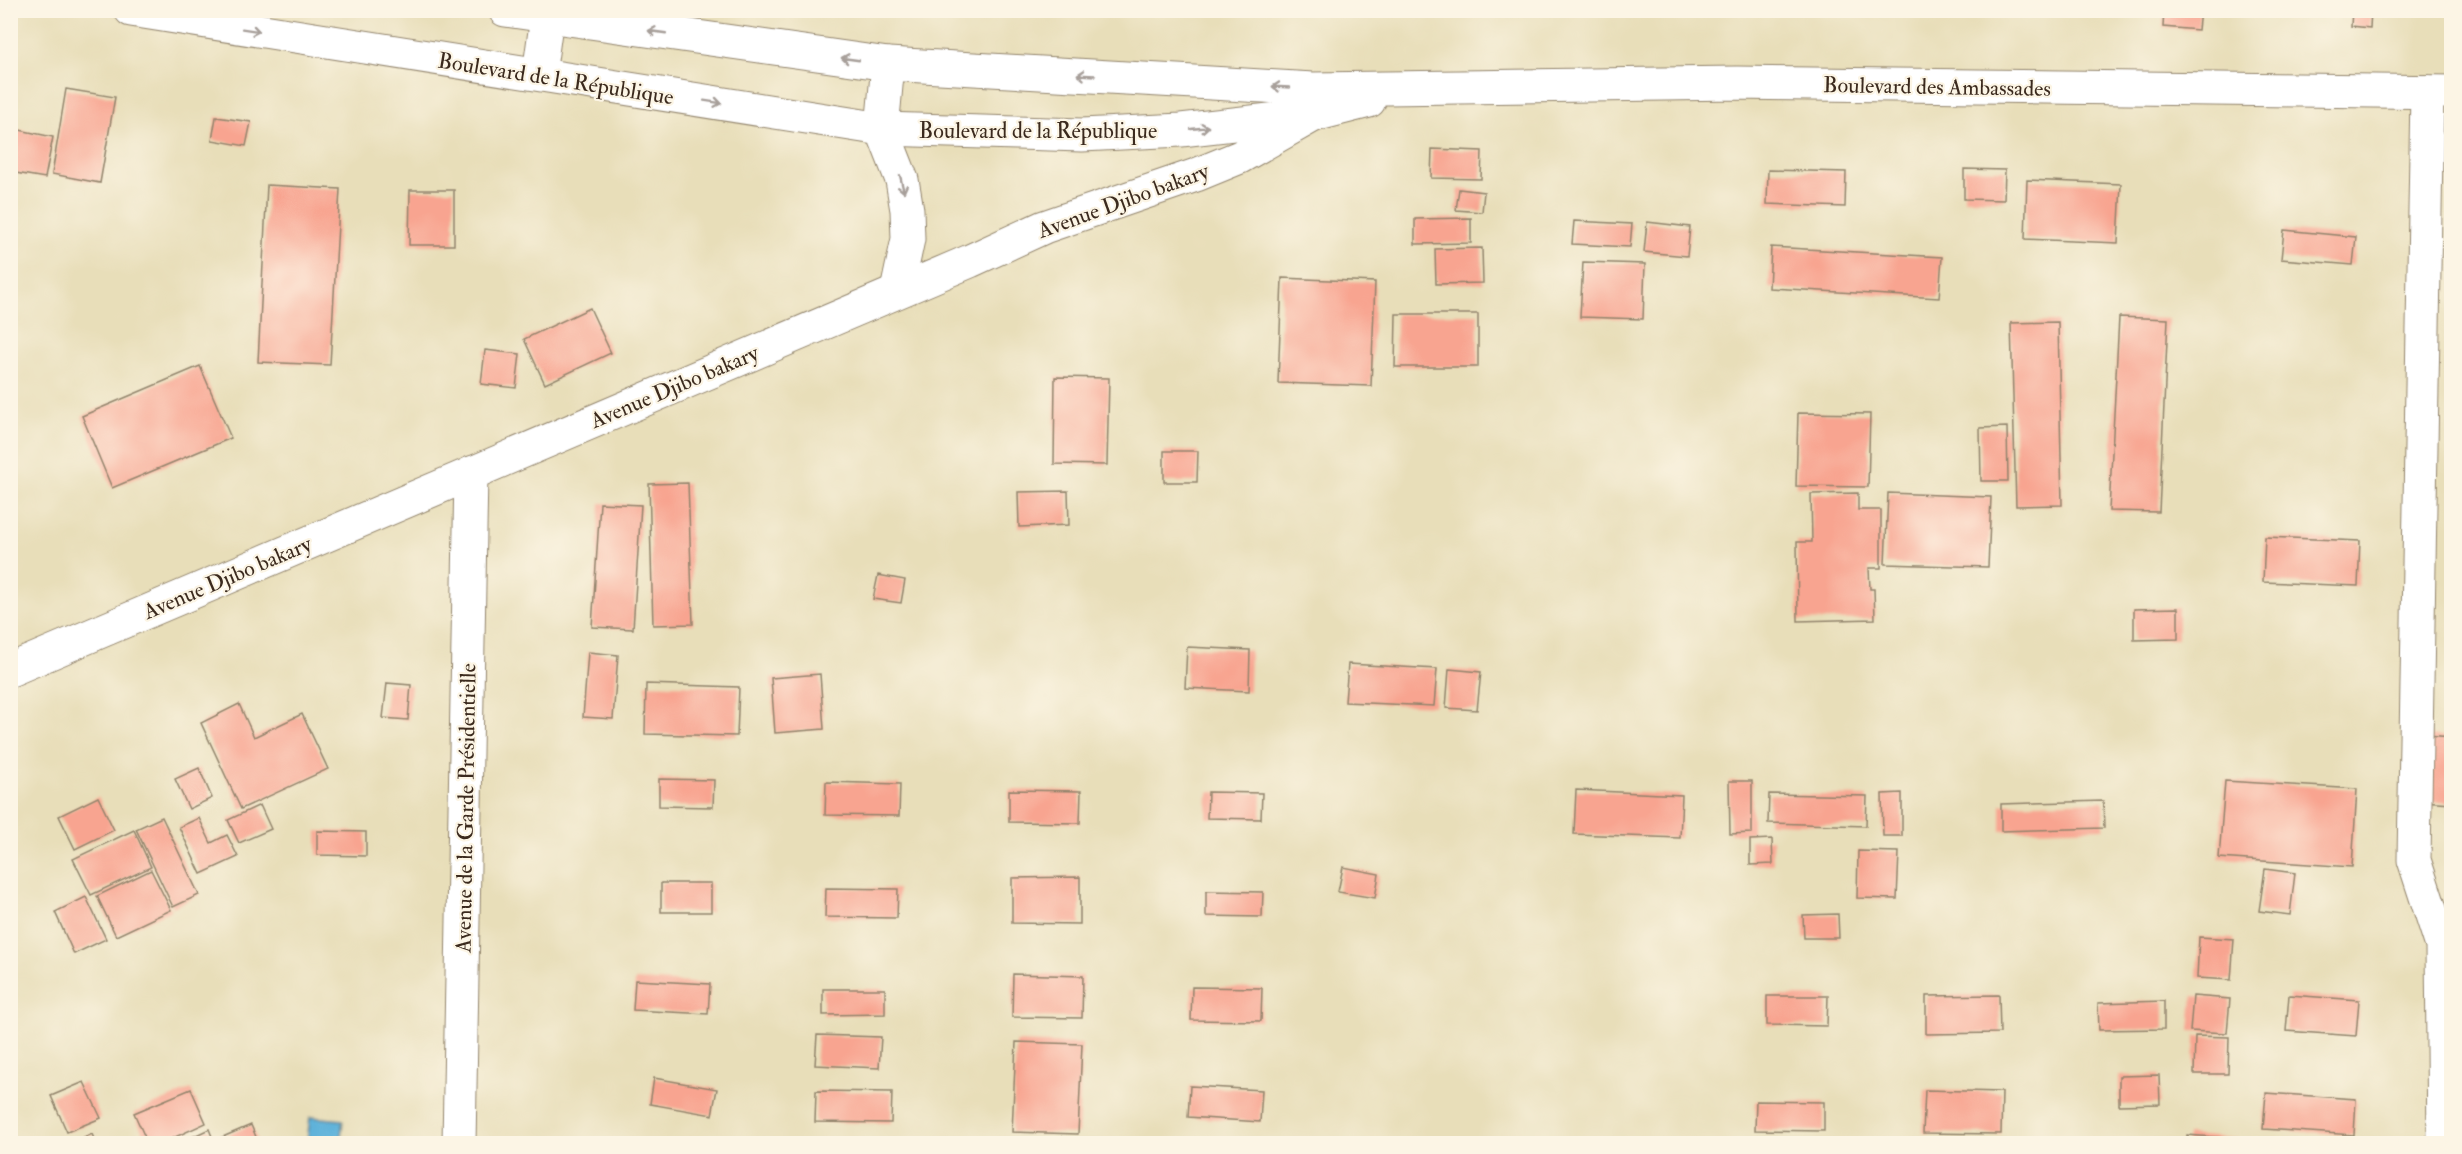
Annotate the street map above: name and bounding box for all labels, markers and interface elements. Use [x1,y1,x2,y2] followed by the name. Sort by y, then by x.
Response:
[240,25,260,36] one-way arrow
[647,26,667,37] one-way arrow
[436,47,676,112] street label: Boulevard de la République
[840,53,860,64] one-way arrow
[1077,70,1097,81] one-way arrow
[1823,71,2051,103] street label: Boulevard des Ambassades
[1271,82,1291,93] one-way arrow
[703,97,723,108] one-way arrow
[919,117,1157,146] street label: Boulevard de la République
[1189,122,1209,133] one-way arrow
[1033,157,1213,245] street label: Avenue Djibo bakary
[897,174,908,193] one-way arrow
[585,339,763,435] street label: Avenue Djibo bakary
[138,530,316,626] street label: Avenue Djibo bakary
[449,663,483,954] street label: Avenue de la Garde Présidentielle

